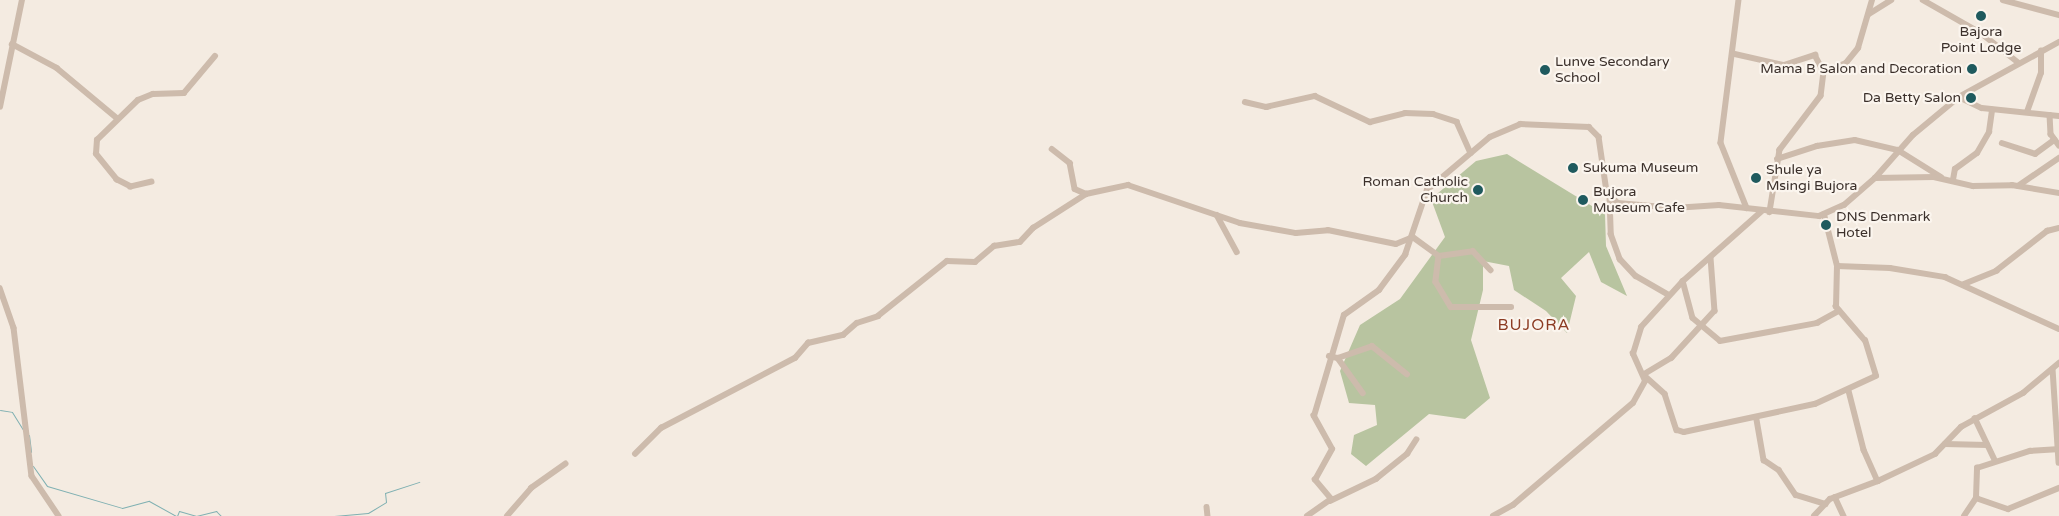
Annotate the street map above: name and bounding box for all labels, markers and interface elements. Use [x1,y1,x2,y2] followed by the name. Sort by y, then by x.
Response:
[1975,10,1987,22] marker: Bajora Point Lodge
[1941,24,2021,56] place label: Bajora Point Lodge
[1555,54,1669,86] place label: Lunve Secondary School
[1760,61,1962,77] place label: Mama B Salon and Decoration
[1966,63,1978,75] marker: Mama B Salon and Decoration
[1539,64,1551,76] marker: Lunve Secondary School
[1863,90,1961,106] place label: Da Betty Salon
[1965,92,1977,104] marker: Da Betty Salon
[1583,160,1698,176] place label: Sukuma Museum
[1567,162,1579,174] marker: Sukuma Museum
[1766,162,1857,194] place label: Shule ya Msingi Bujora
[1750,172,1762,184] marker: Shule ya Msingi Bujora
[1362,174,1468,206] place label: Roman Catholic Church
[1472,184,1484,196] marker: Roman Catholic Church
[1593,184,1685,216] place label: Bujora Museum Cafe
[1577,194,1589,206] marker: Bujora Museum Cafe
[1836,209,1930,242] place label: DNS Denmark Hotel
[1820,219,1832,231] marker: DNS Denmark Hotel
[1497,315,1571,335] district label: BUJORA

